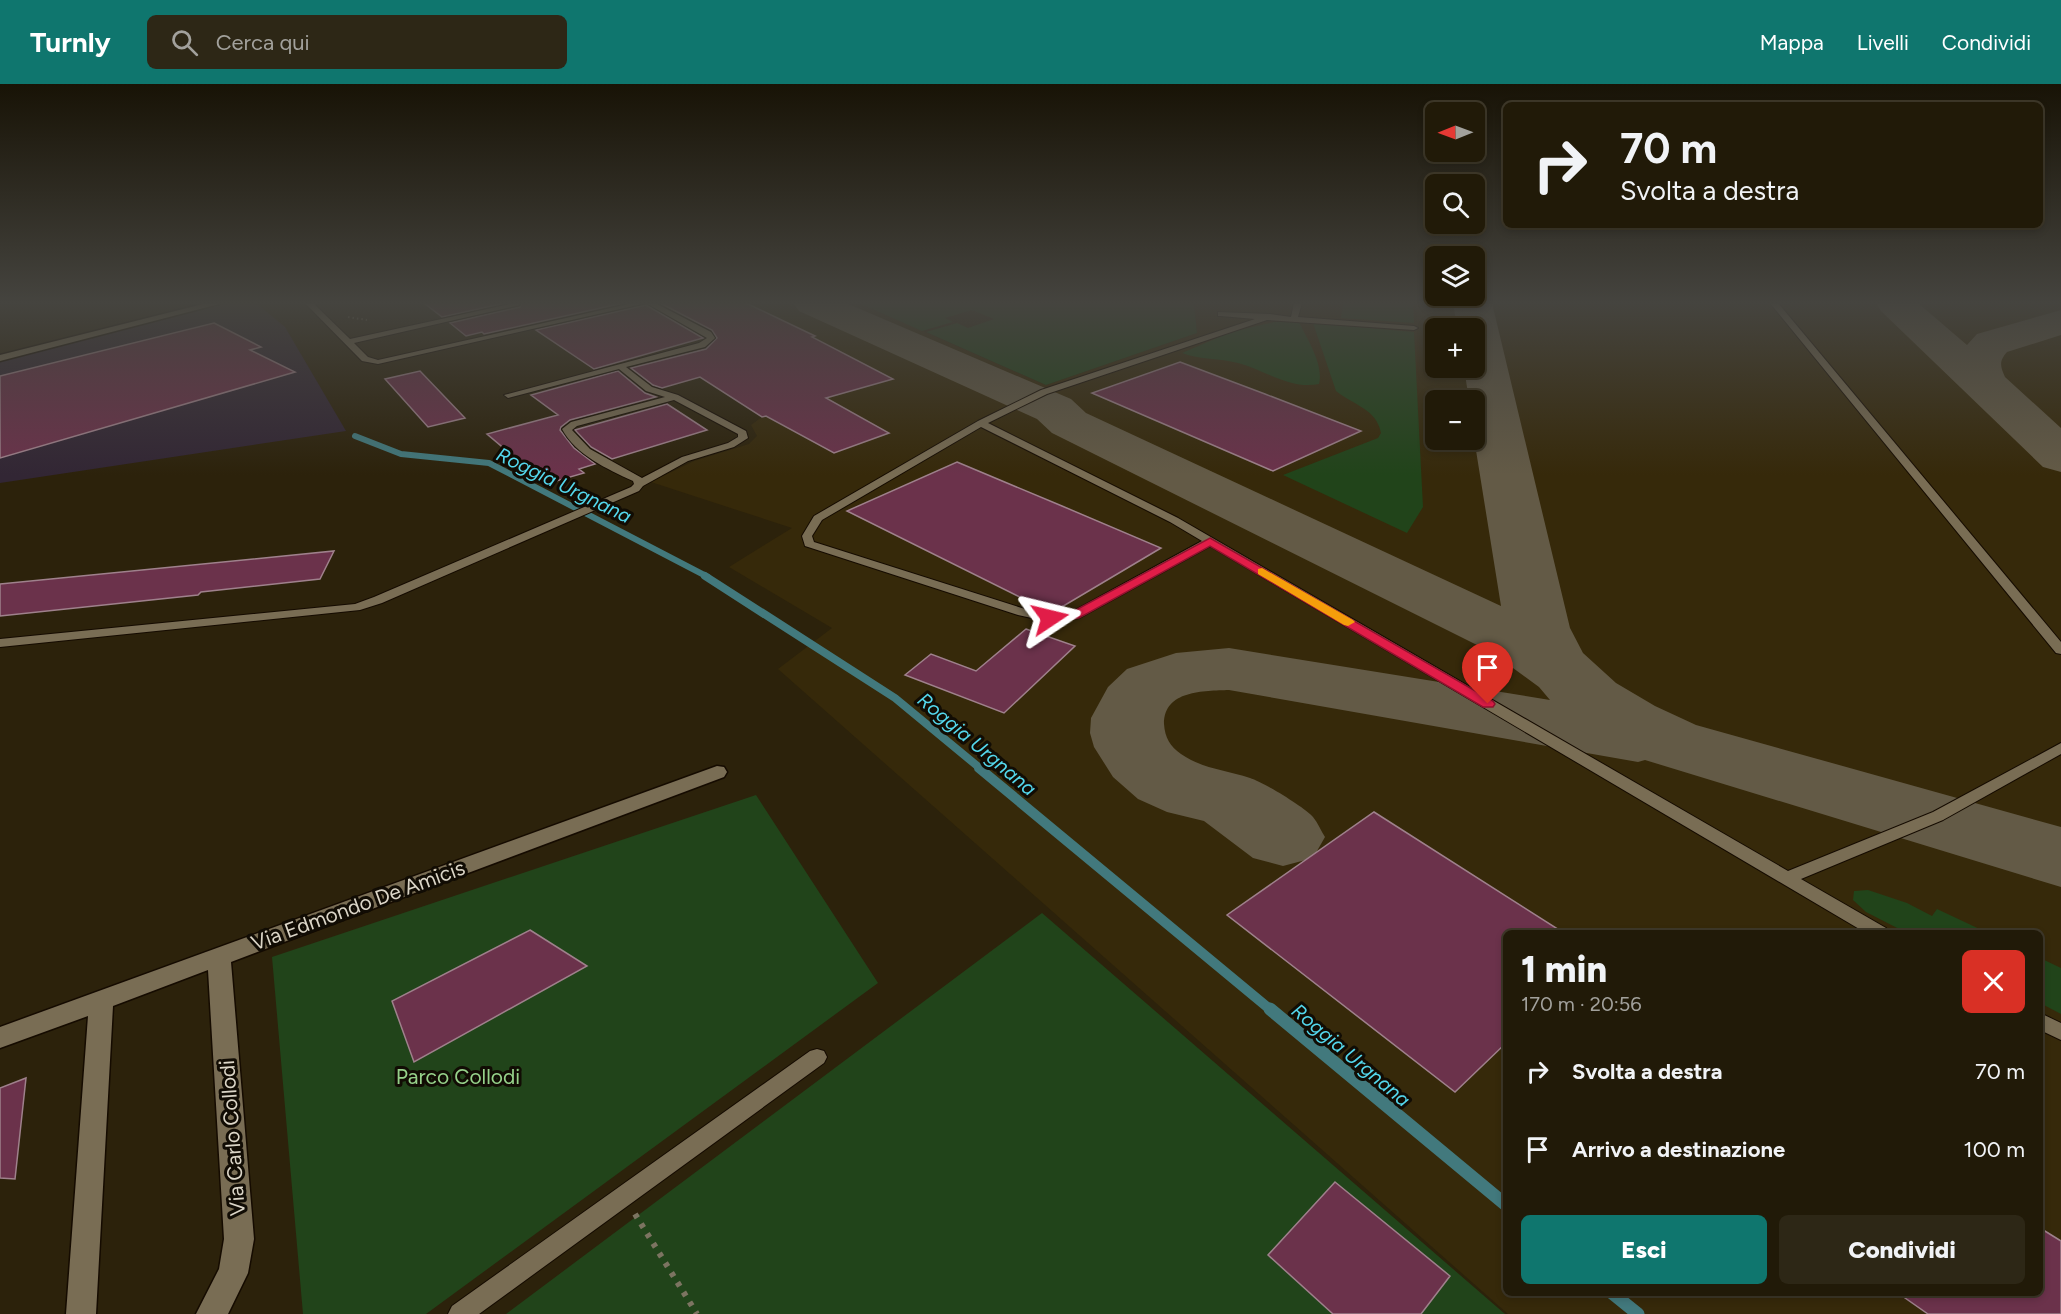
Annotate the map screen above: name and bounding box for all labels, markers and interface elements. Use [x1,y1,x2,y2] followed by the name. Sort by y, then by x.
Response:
[147,15,567,69] search box
[30,25,111,59] text: Turnly
[168,26,201,59] icon: search
[216,29,310,56] text: Cerca qui
[1760,30,1824,55] text: Mappa
[1857,30,1909,55] text: Livelli
[1942,30,2031,55] text: Condividi
[1425,102,1485,162] north arrow
[1425,102,1485,450] map controls
[1620,123,1717,174] text: 70 m
[1521,126,1599,204] icon: right
[1425,174,1485,234] button: search
[1620,174,1799,207] text: Svolta a destra
[1425,246,1485,306] button: layers
[1425,318,1485,378] button: +
[1425,390,1485,450] button: −
[493,442,636,528] water label: Roggia Urgnana
[1018,586,1082,650] position arrow
[1462,642,1513,704] pin
[1471,651,1504,684] icon: arrive
[913,687,1041,801] water label: Roggia Urgnana
[248,855,468,955] street label: Via Edmondo De Amicis
[1521,948,1607,991] text: 1 min
[1962,950,2025,1013] button: close
[1521,992,1642,1016] text: 170 m · 20:56
[1287,998,1415,1112] water label: Roggia Urgnana
[1521,1055,1554,1088] icon: right
[1572,1058,1722,1085] text: Svolta a destra
[1975,1058,2025,1085] text: 70 m
[214,1059,250,1217] street label: Via Carlo Collodi
[396,1064,520,1089] park label: Parco Collodi
[1521,1133,1554,1166] icon: arrive
[1572,1136,1785,1163] text: Arrivo a destinazione
[1964,1136,2025,1163] text: 100 m
[1521,1215,1767,1284] button: Esci
[1779,1215,2025,1284] button: Condividi

